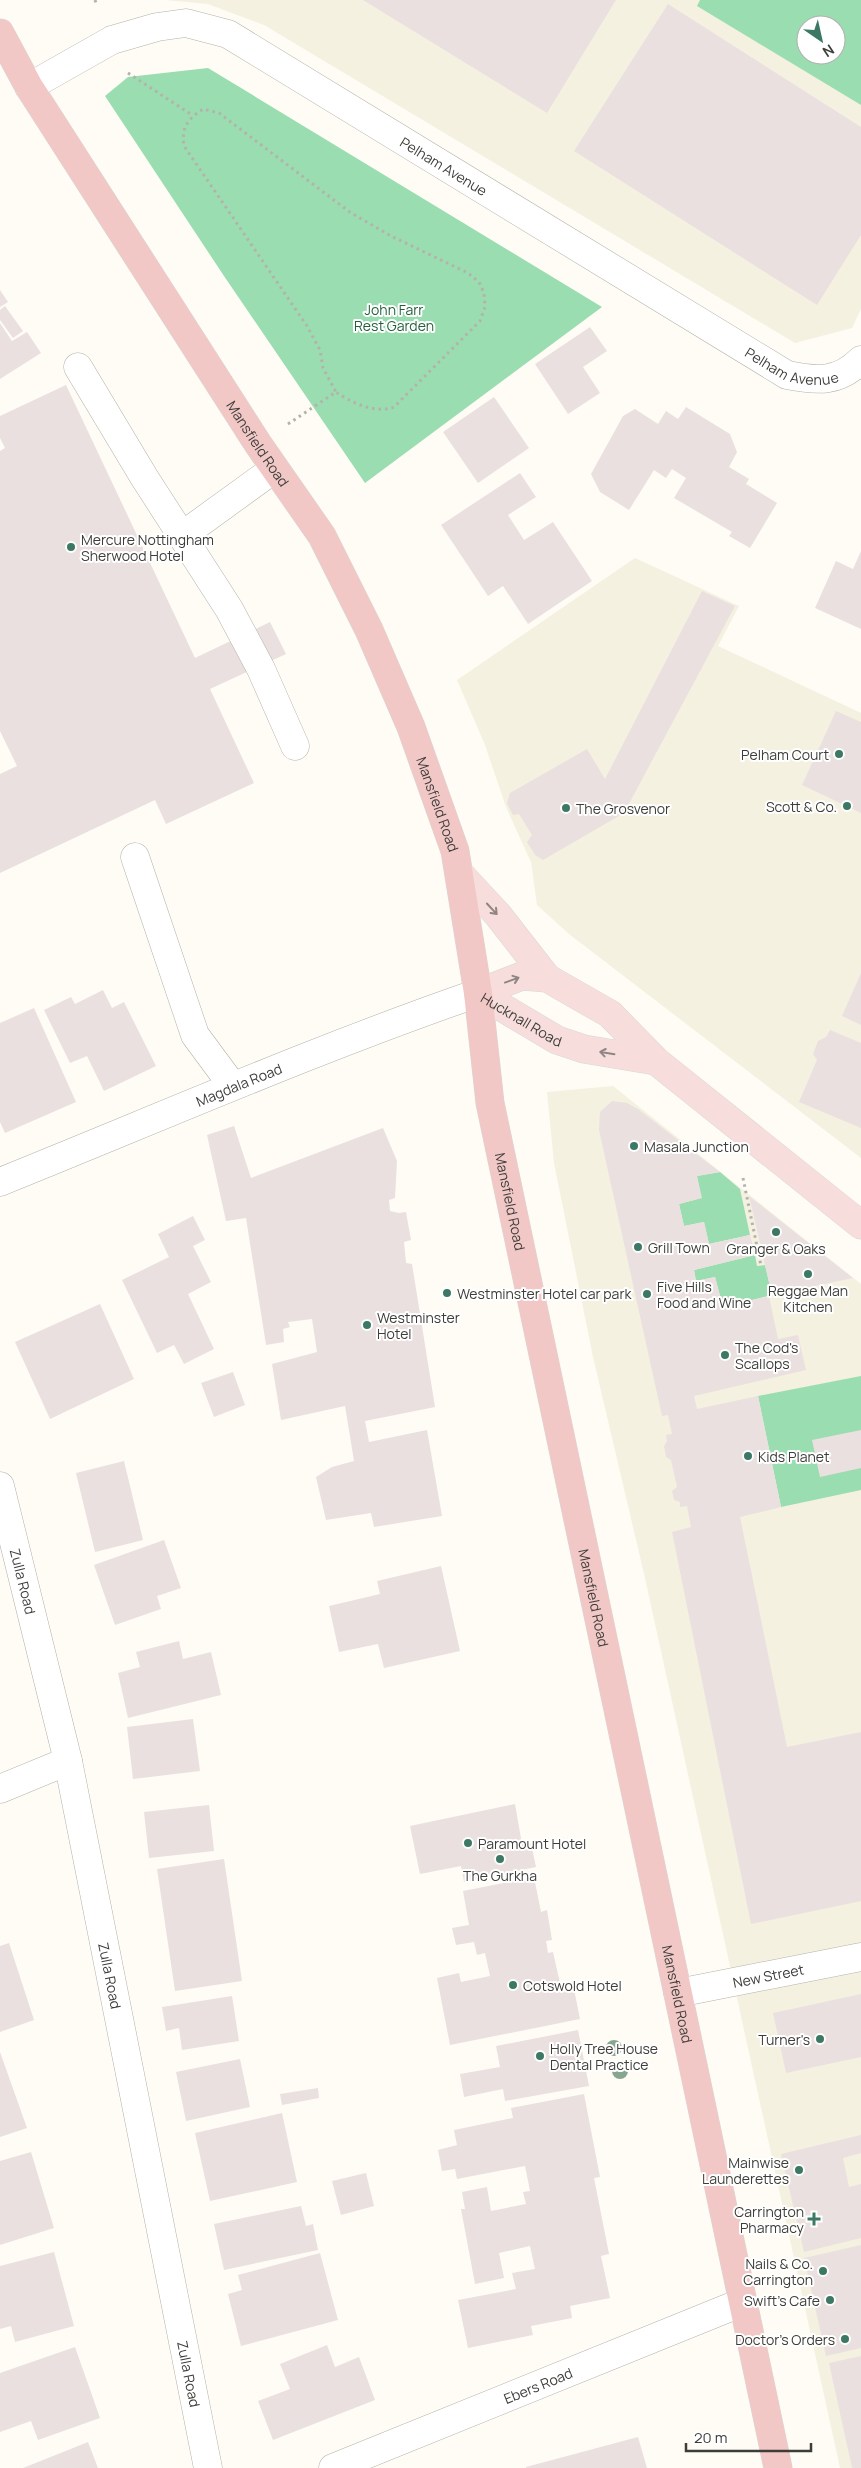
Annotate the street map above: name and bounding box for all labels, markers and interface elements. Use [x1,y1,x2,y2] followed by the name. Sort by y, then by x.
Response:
[796,15,846,65] north arrow
[819,41,838,62] text: N
[397,132,491,200] street label: Pelham Avenue
[354,300,434,335] park label: John Farr Rest Garden
[742,342,841,388] street label: Pelham Avenue
[223,397,294,490] street label: Mansfield Road
[81,530,214,565] place label: Mercure Nottingham Sherwood Hotel
[65,541,77,553] marker: Mercure Nottingham Sherwood Hotel
[741,745,829,764] place label: Pelham Court
[833,748,845,760] marker: Pelham Court
[413,754,464,854] street label: Mansfield Road
[766,797,837,816] place label: Scott & Co.
[576,799,670,818] place label: The Grosvenor
[841,800,853,812] marker: Scott & Co.
[560,802,572,814] marker: The Grosvenor
[486,902,498,915] one-way arrow
[503,975,519,984] one-way arrow
[478,988,564,1051] street label: Hucknall Road
[600,1048,616,1058] one-way arrow
[193,1058,284,1110] street label: Magdala Road
[644,1137,749,1156] place label: Masala Junction
[628,1140,640,1152] marker: Masala Junction
[491,1151,530,1252] street label: Mansfield Road
[770,1226,782,1238] marker: Granger & Oaks
[648,1238,710,1257] place label: Grill Town
[726,1239,826,1258] place label: Granger & Oaks
[632,1241,644,1253] marker: Grill Town
[802,1268,814,1280] marker: Reggae Man Kitchen
[657,1277,751,1312] place label: Five Hills Food and Wine
[768,1281,848,1316] place label: Reggae Man Kitchen
[457,1284,632,1303] place label: Westminster Hotel car park
[441,1287,453,1299] marker: Westminster Hotel car park
[641,1288,653,1300] marker: Five Hills Food and Wine
[377,1308,460,1343] place label: Westminster Hotel
[361,1319,373,1331] marker: Westminster Hotel
[735,1338,798,1373] place label: The Cod's Scallops
[719,1349,731,1361] marker: The Cod's Scallops
[758,1447,830,1466] place label: Kids Planet
[742,1450,754,1462] marker: Kids Planet
[6,1546,41,1616] street label: Zulla Road
[575,1547,614,1648] street label: Mansfield Road
[478,1834,586,1853] place label: Paramount Hotel
[462,1837,474,1849] marker: Paramount Hotel
[494,1853,506,1865] marker: The Gurkha
[463,1866,537,1885] place label: The Gurkha
[95,1941,126,2010] street label: Zulla Road
[658,1943,698,2045] street label: Mansfield Road
[731,1959,806,1992] street label: New Street
[523,1976,622,1995] place label: Cotswold Hotel
[507,1979,519,1991] marker: Cotswold Hotel
[758,2030,810,2049] place label: Turner's
[814,2033,826,2045] marker: Turner's
[550,2039,658,2074] place label: Holly Tree House Dental Practice
[534,2050,546,2062] marker: Holly Tree House Dental Practice
[702,2153,789,2188] place label: Mainwise Launderettes
[793,2164,805,2176] marker: Mainwise Launderettes
[734,2202,805,2237] place label: Carrington Pharmacy
[808,2213,820,2225] marker: Carrington Pharmacy
[743,2254,813,2289] place label: Nails & Co. Carrington
[817,2265,829,2277] marker: Nails & Co. Carrington
[744,2291,820,2310] place label: Swift's Cafe
[824,2294,836,2306] marker: Swift's Cafe
[735,2330,835,2349] place label: Doctor's Orders
[839,2333,851,2345] marker: Doctor's Orders
[173,2339,205,2409] street label: Zulla Road
[501,2363,575,2407] street label: Ebers Road
[686,2420,811,2452] scale bar
[694,2427,727,2448] text: 20 m

